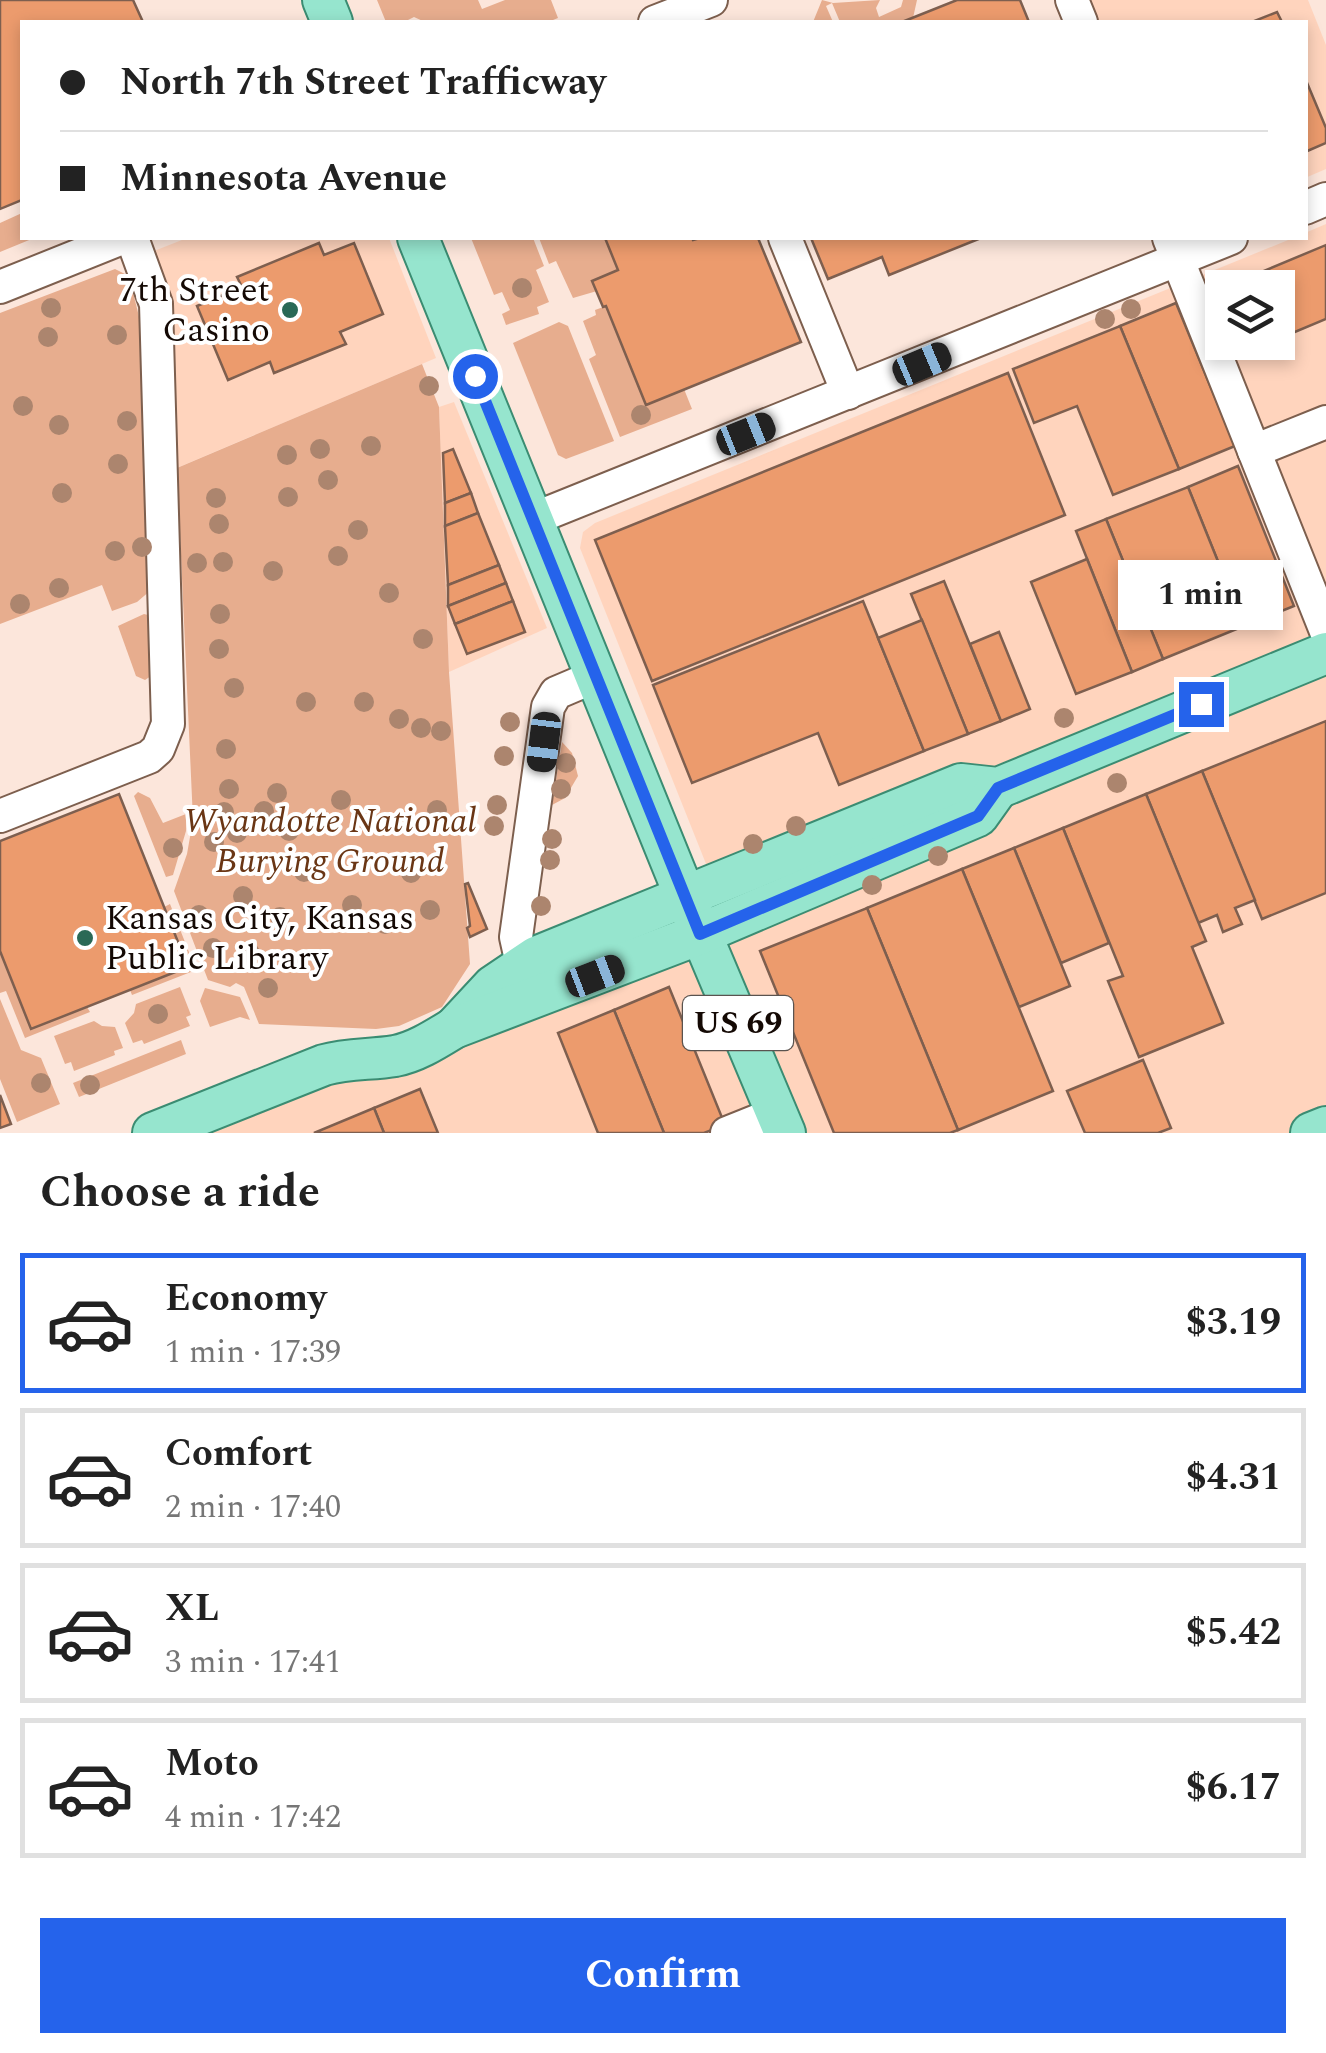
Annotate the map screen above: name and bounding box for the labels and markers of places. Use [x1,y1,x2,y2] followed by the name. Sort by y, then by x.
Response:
[119,264,270,357] place label: 7th Street Casino
[279,299,301,321] marker: 7th Street Casino
[105,892,414,985] place label: Kansas City, Kansas Public Library
[74,927,96,949] marker: Kansas City, Kansas Public Library

